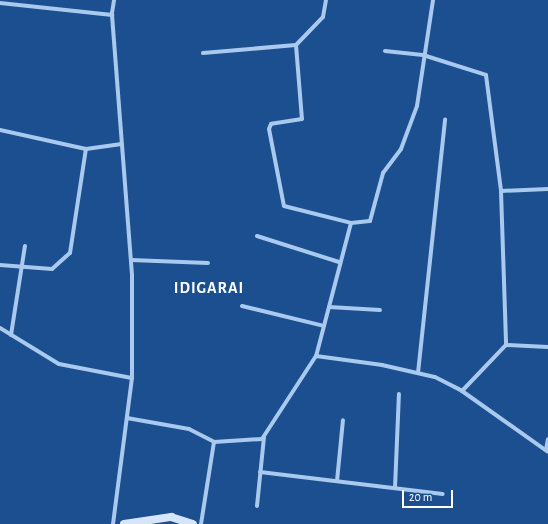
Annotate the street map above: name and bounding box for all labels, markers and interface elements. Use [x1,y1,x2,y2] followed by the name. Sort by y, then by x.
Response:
[174,278,244,298] district label: IDIGARAI
[404,482,455,508] scale bar
[409,491,432,503] text: 20 m

